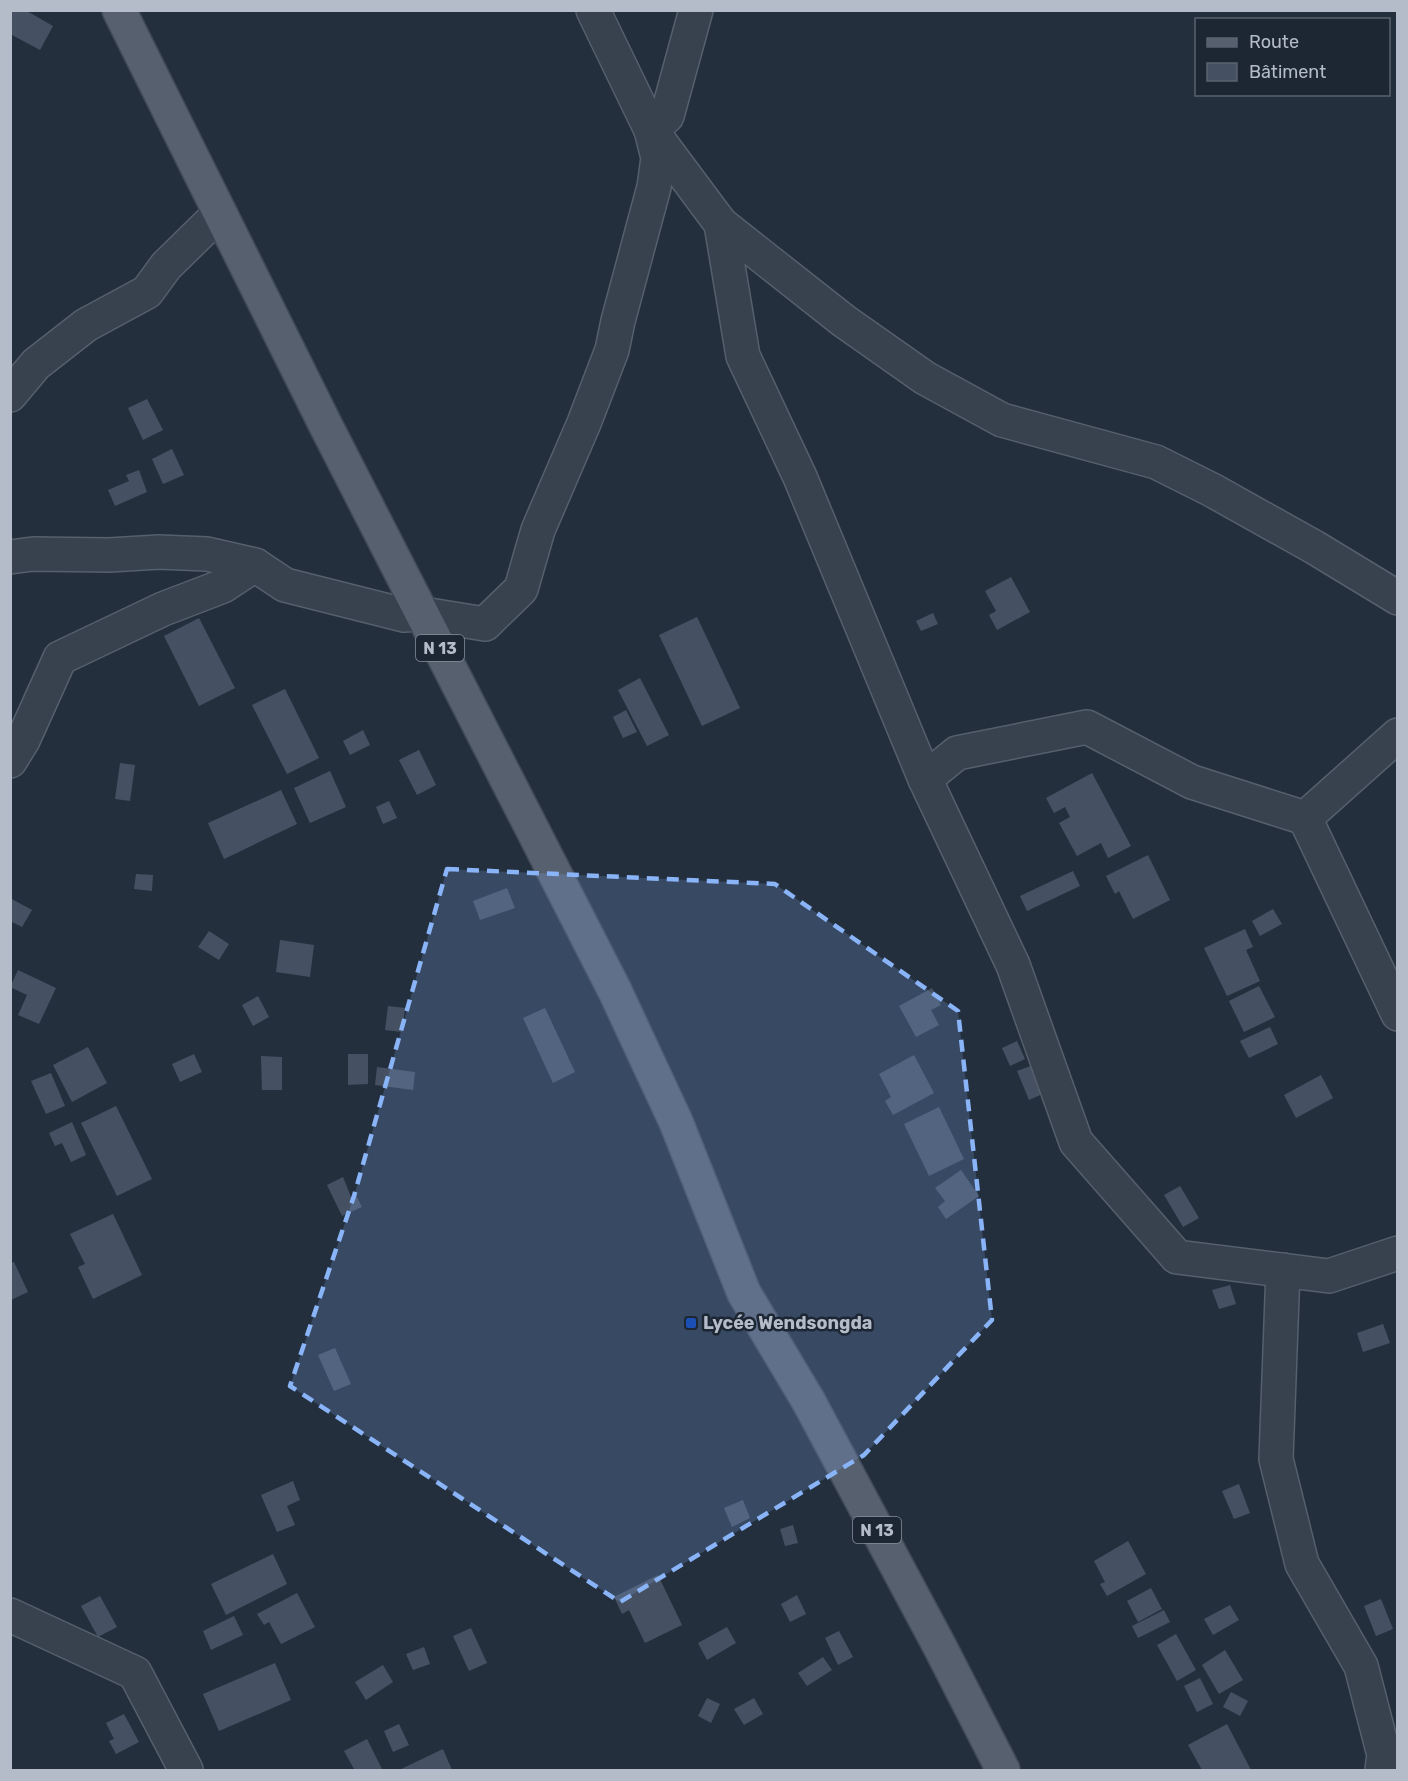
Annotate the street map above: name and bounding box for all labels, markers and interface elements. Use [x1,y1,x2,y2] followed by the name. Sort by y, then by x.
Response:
[1195,18,1390,96] legend
[1249,31,1299,53] text: Route
[1249,61,1326,83] text: Bâtiment
[416,635,464,661] road number: N 13
[703,1312,872,1334] place label: Lycée Wendsongda
[684,1316,698,1330] marker: Lycée Wendsongda
[853,1517,901,1543] road number: N 13

